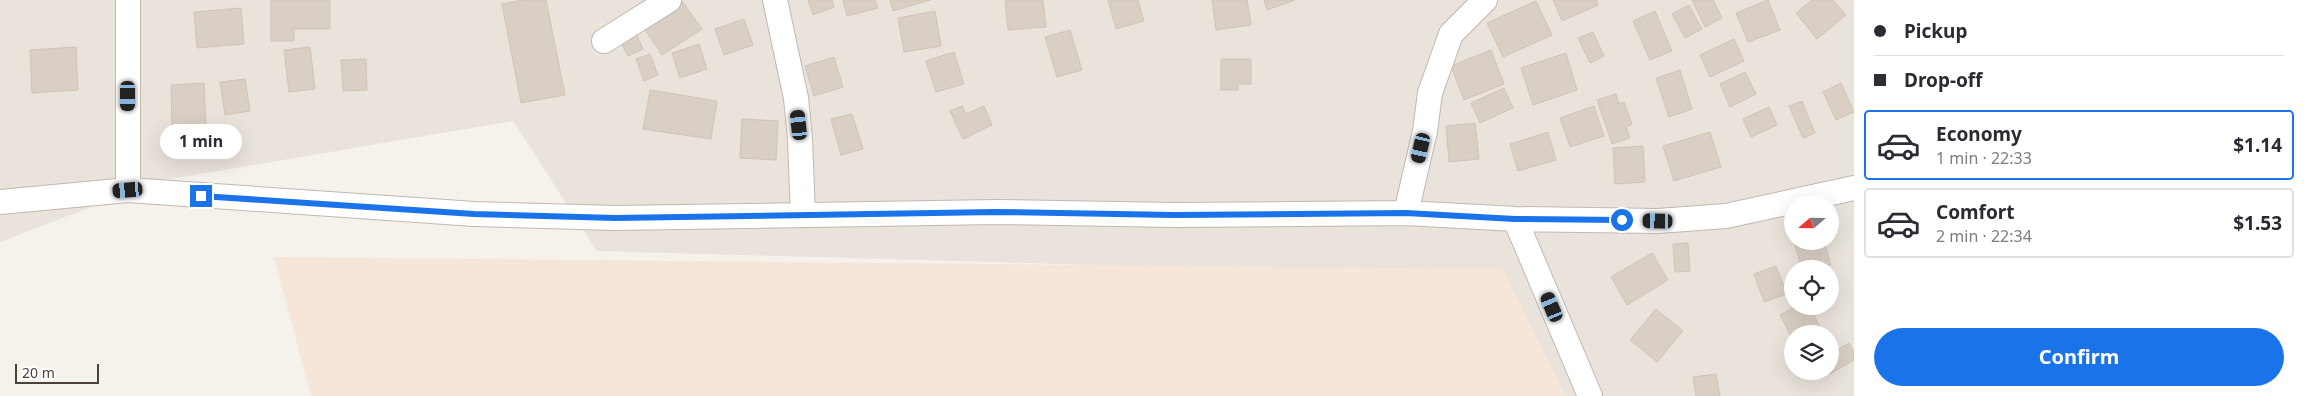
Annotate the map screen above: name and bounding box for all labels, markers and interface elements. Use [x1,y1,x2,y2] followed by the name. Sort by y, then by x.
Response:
[1904,18,1967,44] text: Pickup
[1904,67,1983,93] text: Drop-off
[120,81,135,111] car
[789,109,808,141] car
[1936,121,2022,147] text: Economy
[1876,123,1921,168] icon: car
[160,124,242,158] callout: 1 min
[179,130,223,152] text: 1 min
[1410,132,1431,164] car
[2233,132,2282,158] text: $1.14
[1936,147,2032,169] text: 1 min · 22:33
[112,181,143,199] car
[190,185,212,207] route end
[1784,195,1839,250] north arrow
[1784,195,1839,380] map controls
[1936,199,2015,225] text: Comfort
[1876,201,1921,246] icon: car
[1611,209,1633,231] route start
[2233,210,2282,236] text: $1.53
[1642,213,1673,229] car
[1936,225,2032,247] text: 2 min · 22:34
[1784,260,1839,315] button: locate
[1539,290,1564,324] car
[1784,325,1839,380] button: layers
[1874,328,2284,386] button: Confirm
[15,361,99,384] scale bar
[22,363,55,382] text: 20 m

